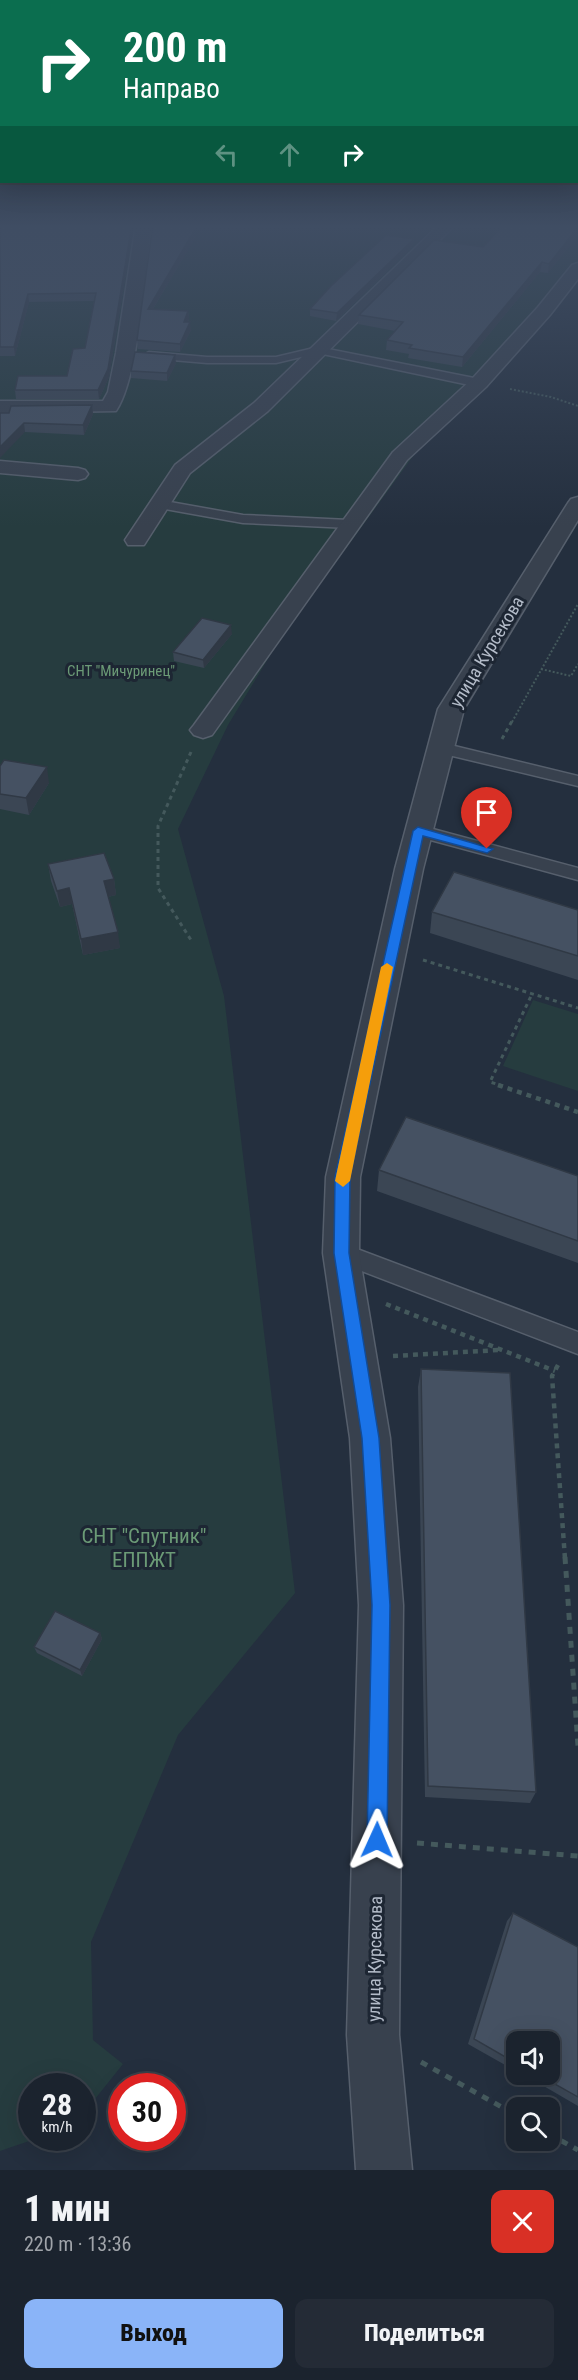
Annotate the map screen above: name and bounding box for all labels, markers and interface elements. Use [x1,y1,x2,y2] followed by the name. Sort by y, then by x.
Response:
[123,23,228,72] text: 200 m
[24,24,102,102] icon: right
[123,73,220,105] text: Направо
[210,138,243,171] icon: left
[273,138,306,171] icon: ahead
[336,138,369,171] icon: right
[445,592,528,711] street label: улица Курсекова
[67,662,175,680] park label: СНТ "Мичуринец"
[461,787,512,849] pin
[470,796,503,829] icon: arrive
[81,1524,207,1572] park label: СНТ "Спутник" ЕППЖТ
[345,1808,409,1872] position arrow
[363,1896,386,2022] street label: улица Курсекова
[506,2031,560,2151] map controls
[506,2031,560,2085] button: sound
[108,2073,186,2151] speed limit sign: 30
[42,2087,72,2122] text: 28
[506,2097,560,2151] button: search
[42,2118,72,2136] text: km/h
[24,2188,110,2230] text: 1 мин
[491,2190,554,2253] button: close
[24,2232,131,2256] text: 220 m · 13:36
[24,2299,283,2368] button: Выход
[295,2299,554,2368] button: Поделиться

